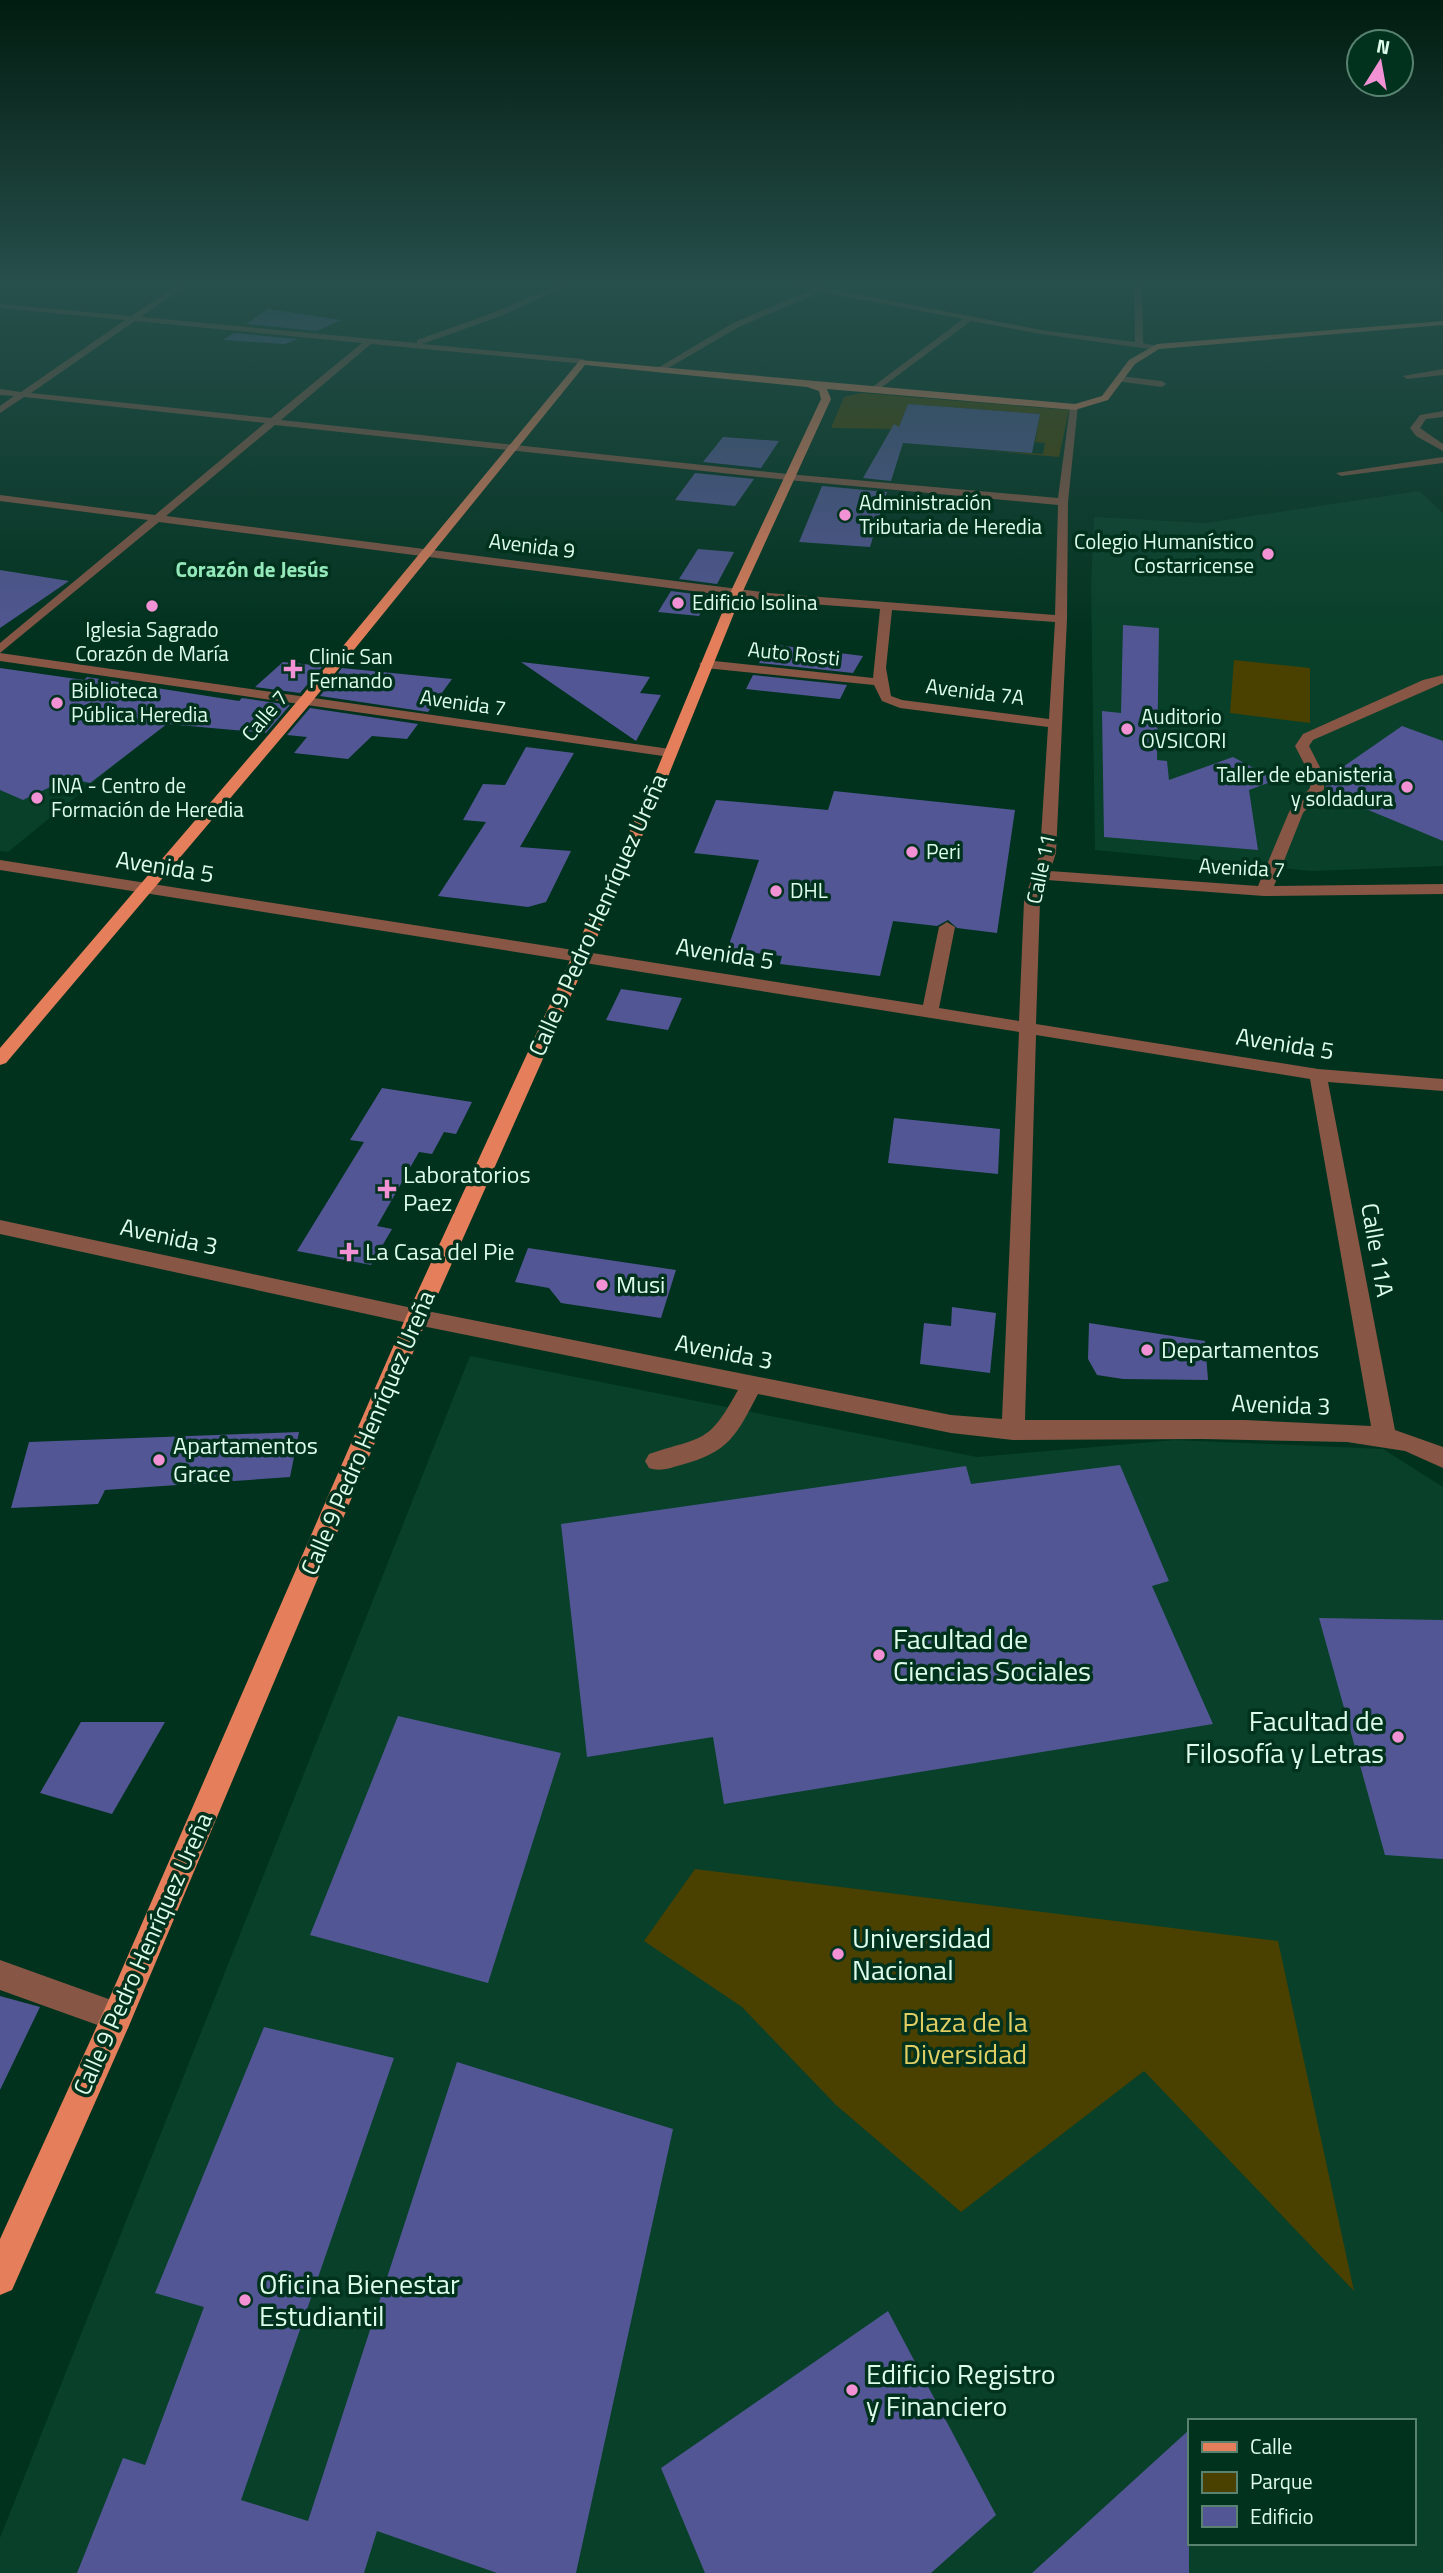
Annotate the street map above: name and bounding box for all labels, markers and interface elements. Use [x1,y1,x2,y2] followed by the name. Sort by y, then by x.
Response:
[1345,28,1415,98] north arrow
[1374,30,1393,61] text: N
[859,486,1043,542] place label: Administración Tributaria de Heredia
[837,507,853,523] marker: Administración Tributaria de Heredia
[487,524,577,566] street label: Avenida 9
[1074,525,1254,581] place label: Colegio Humanístico Costarricense
[1260,546,1276,562] marker: Colegio Humanístico Costarricense
[175,553,329,585] district label: Corazón de Jesús
[692,586,818,618] place label: Edificio Isolina
[670,595,686,611] marker: Edificio Isolina
[144,598,160,614] marker: Iglesia Sagrado Corazón de María
[75,613,229,669] place label: Iglesia Sagrado Corazón de María
[747,632,842,674] street label: Auto Rosti
[309,640,393,696] place label: Clinic San Fernando
[283,659,303,679] marker: Clinic San Fernando
[924,669,1027,713] street label: Avenida 7A
[71,674,208,730] place label: Biblioteca Pública Heredia
[418,680,508,724] street label: Avenida 7
[233,683,295,748] street label: Calle 7
[49,695,65,711] marker: Biblioteca Pública Heredia
[1141,700,1226,756] place label: Auditorio OVSICORI
[1119,721,1135,737] marker: Auditorio OVSICORI
[1217,758,1393,814] place label: Taller de ebanisteria y soldadura
[518,767,676,1062] street label: Calle 9 Pedro Henríquez Ureña
[51,769,244,825] place label: INA - Centro de Formación de Heredia
[1399,779,1415,795] marker: Taller de ebanisteria y soldadura
[29,790,45,806] marker: INA - Centro de Formación de Heredia
[1017,831,1063,907] street label: Calle 11
[926,835,961,867] place label: Peri
[113,840,217,892] street label: Avenida 5
[904,844,920,860] marker: Peri
[1198,849,1286,885] street label: Avenida 7
[790,874,828,906] place label: DHL
[768,883,784,899] marker: DHL
[673,927,777,979] street label: Avenida 5
[1233,1017,1337,1069] street label: Avenida 5
[403,1156,531,1220] place label: Laboratorios Paez
[377,1179,397,1199] marker: Laboratorios Paez
[1352,1200,1404,1300] street label: Calle 11A
[117,1208,221,1264] street label: Avenida 3
[365,1233,515,1269] place label: La Casa del Pie
[339,1242,359,1262] marker: La Casa del Pie
[616,1266,665,1302] place label: Musi
[594,1277,610,1293] marker: Musi
[291,1285,443,1581] street label: Calle 9 Pedro Henríquez Ureña
[672,1324,776,1378] street label: Avenida 3
[1161,1331,1319,1367] place label: Departamentos
[1139,1342,1155,1358] marker: Departamentos
[1231,1384,1331,1424] street label: Avenida 3
[173,1427,318,1491] place label: Apartamentos Grace
[151,1452,167,1468] marker: Apartamentos Grace
[893,1617,1091,1692] place label: Facultad de Ciencias Sociales
[871,1647,887,1663] marker: Facultad de Ciencias Sociales
[1185,1699,1384,1774] place label: Facultad de Filosofía y Letras
[1390,1729,1406,1745] marker: Facultad de Filosofía y Letras
[63,1806,221,2101] street label: Calle 9 Pedro Henríquez Ureña
[852,1916,991,1991] place label: Universidad Nacional
[830,1946,846,1962] marker: Universidad Nacional
[902,2000,1028,2075] park label: Plaza de la Diversidad
[259,2262,460,2337] place label: Oficina Bienestar Estudiantil
[237,2292,253,2308] marker: Oficina Bienestar Estudiantil
[866,2352,1056,2427] place label: Edificio Registro y Financiero
[844,2382,860,2398] marker: Edificio Registro y Financiero
[1188,2419,1415,2545] legend
[1250,2430,1292,2462] text: Calle
[1250,2465,1313,2497] text: Parque
[1250,2500,1314,2532] text: Edificio

